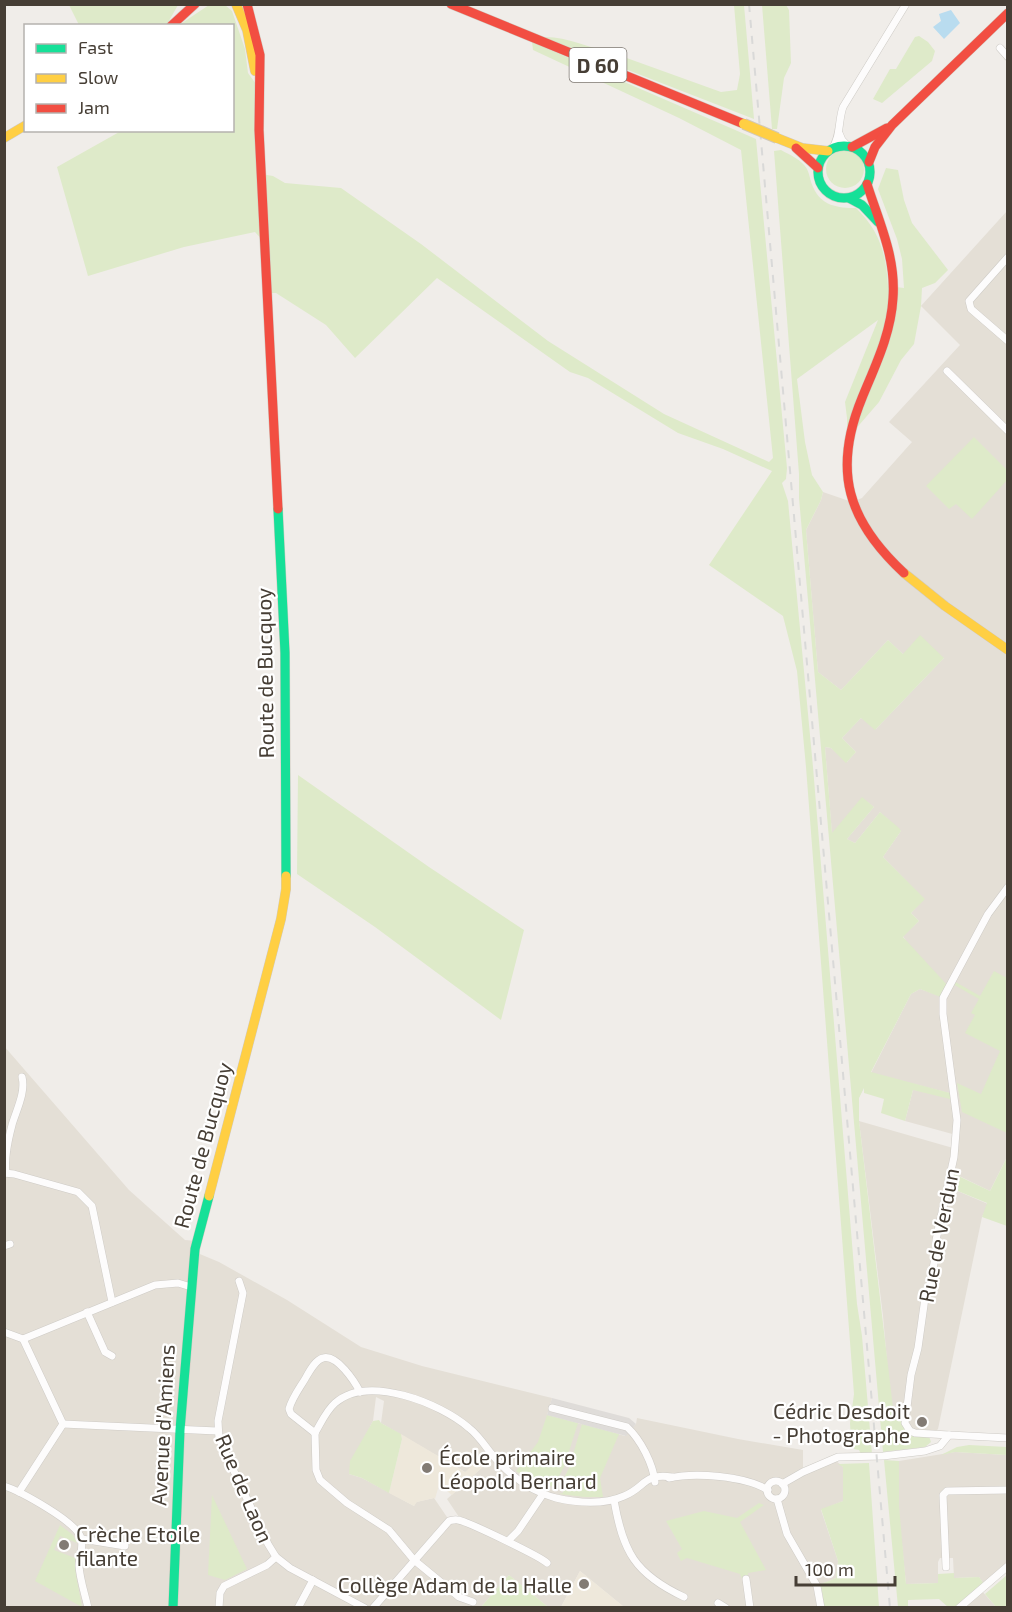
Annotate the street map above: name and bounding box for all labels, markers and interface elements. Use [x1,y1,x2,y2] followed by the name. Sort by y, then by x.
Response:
[24,24,234,132] legend
[78,36,113,58] text: Fast
[570,48,626,82] road number: D 60
[78,66,119,88] text: Slow
[78,96,110,118] text: Jam
[250,587,278,759] street label: Route de Bucquoy
[168,1059,236,1231] street label: Route de Bucquoy
[913,1166,963,1304] street label: Rue de Verdun
[145,1344,179,1506] street label: Avenue d'Amiens
[772,1398,910,1447] place label: Cédric Desdoit - Photographe
[915,1415,929,1429] marker: Cédric Desdoit - Photographe
[211,1430,279,1546] street label: Rue de Laon
[439,1444,597,1493] place label: École primaire Léopold Bernard
[420,1461,434,1475] marker: École primaire Léopold Bernard
[76,1521,200,1570] place label: Crèche Etoile filante
[57,1538,71,1552] marker: Crèche Etoile filante
[796,1549,895,1587] scale bar
[805,1558,854,1580] text: 100 m
[338,1572,572,1597] place label: Collège Adam de la Halle
[577,1577,591,1591] marker: Collège Adam de la Halle

